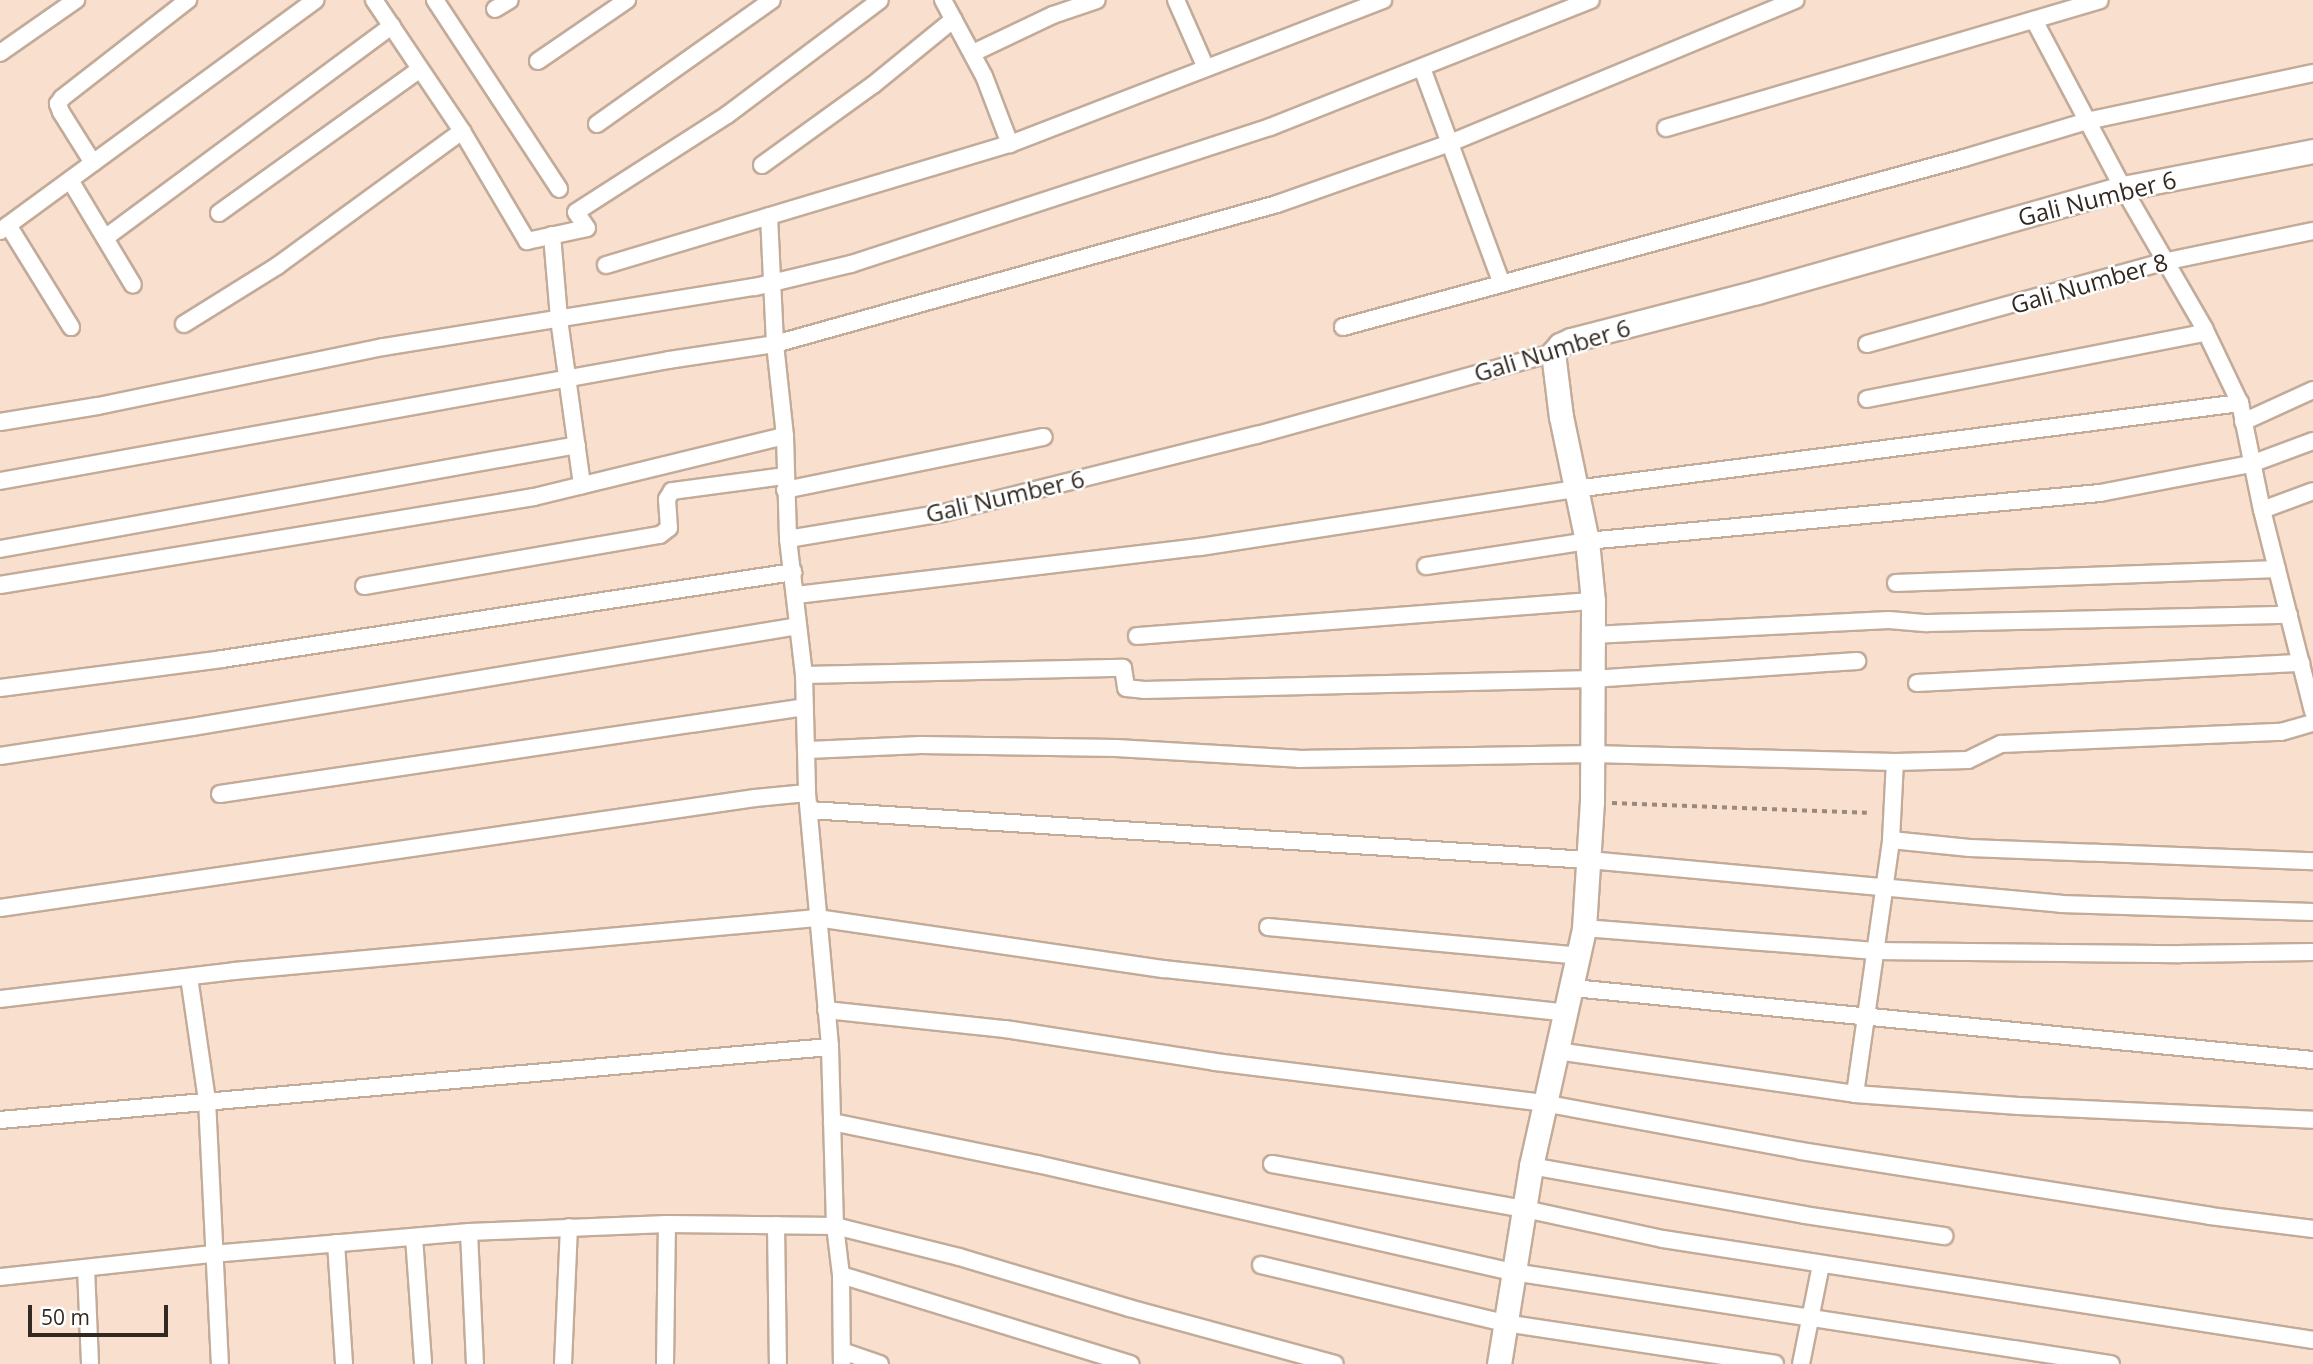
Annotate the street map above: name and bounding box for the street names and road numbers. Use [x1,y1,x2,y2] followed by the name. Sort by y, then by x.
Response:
[2015,164,2179,232] street label: Gali Number 6
[2007,247,2171,319] street label: Gali Number 8
[1470,313,1634,387] street label: Gali Number 6
[923,464,1087,528] street label: Gali Number 6

